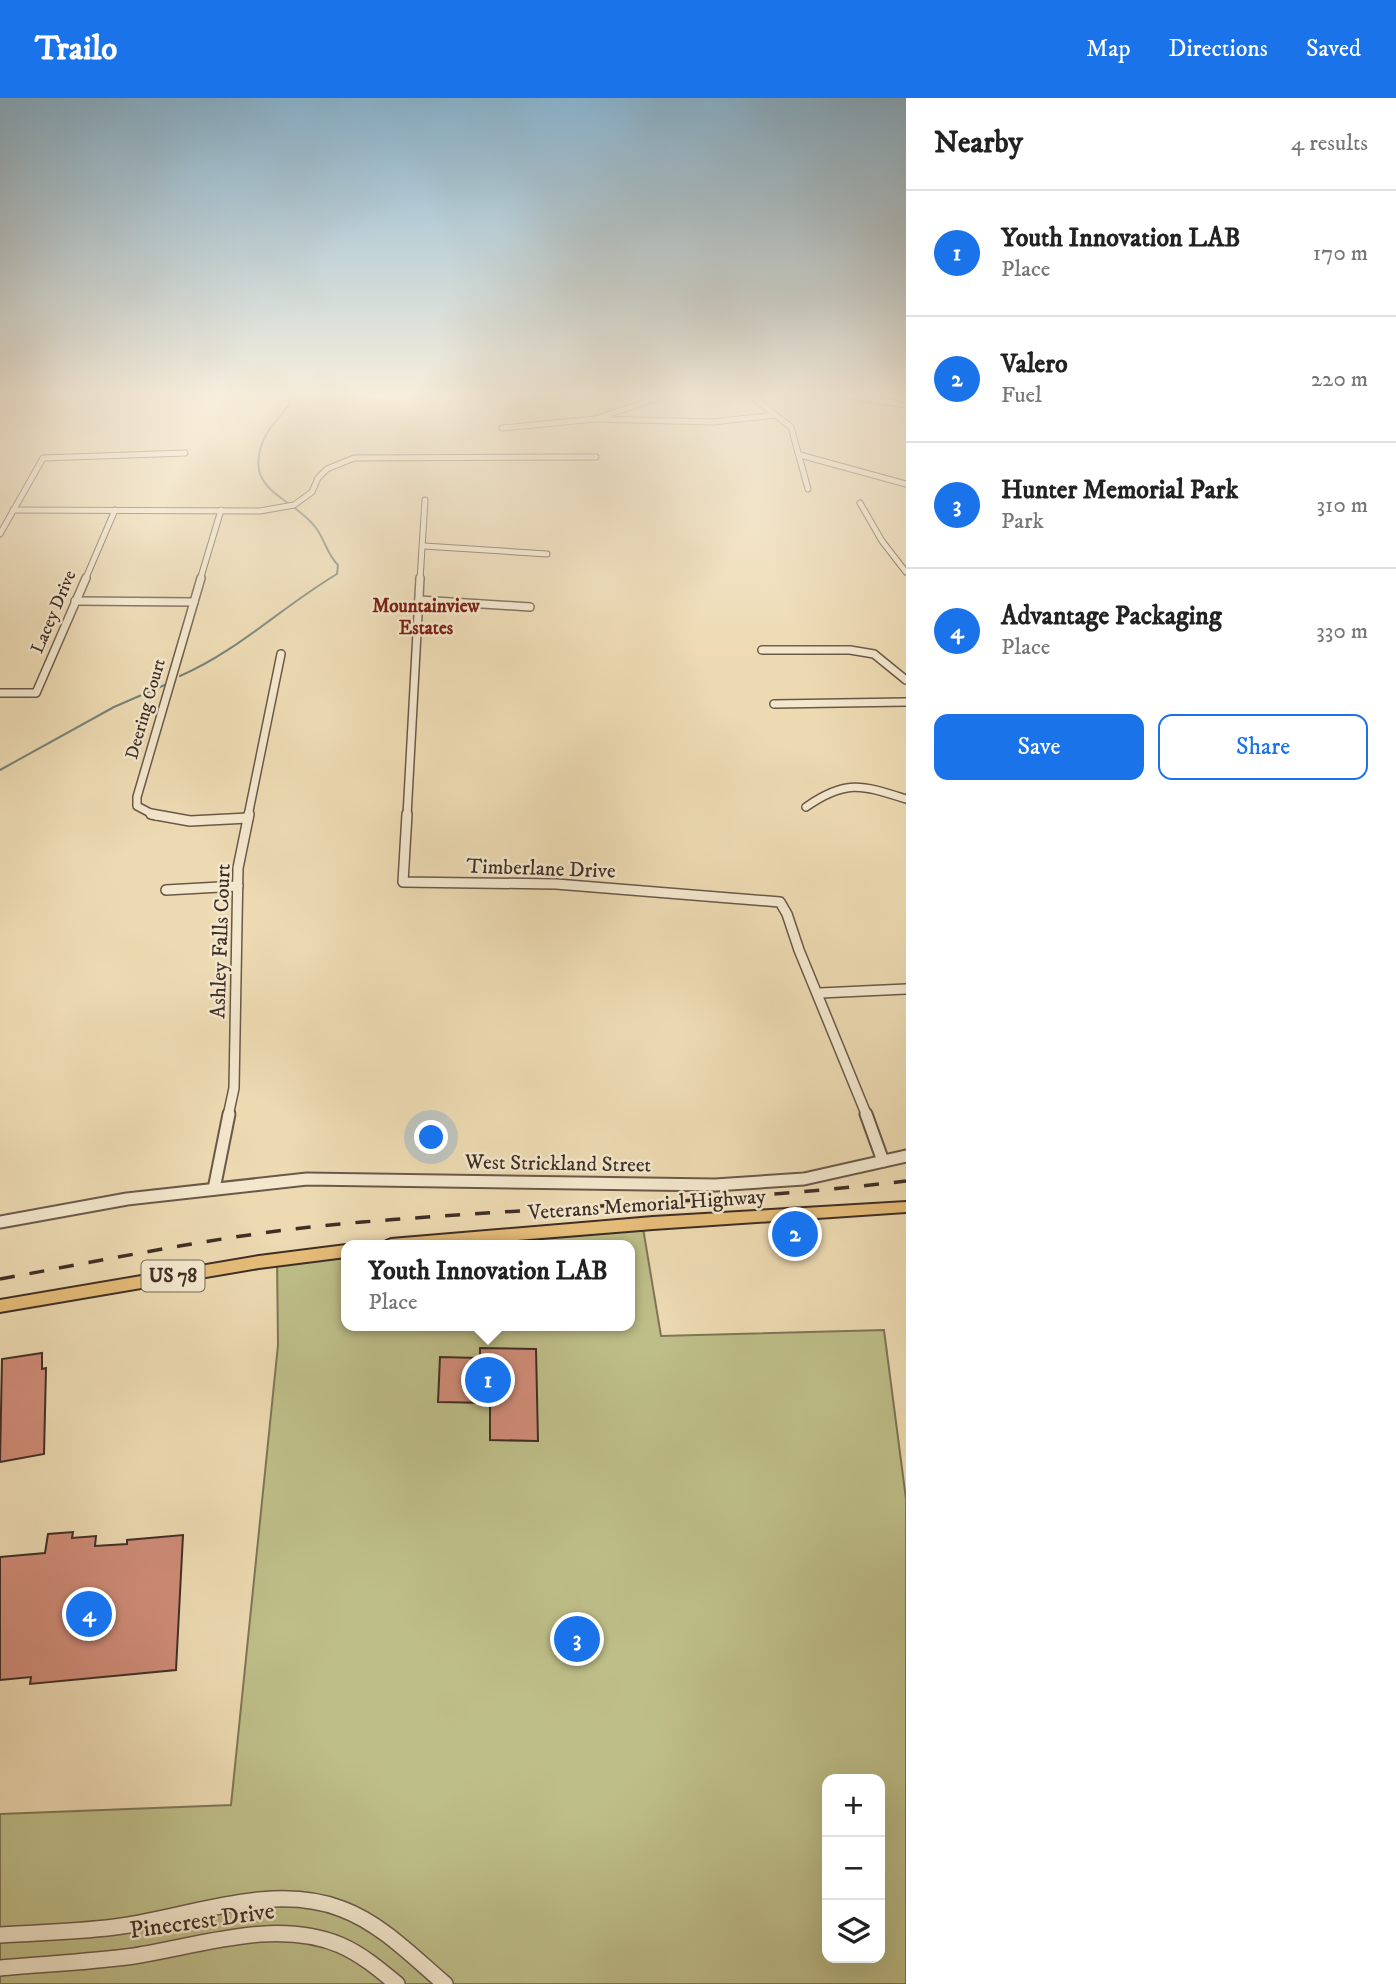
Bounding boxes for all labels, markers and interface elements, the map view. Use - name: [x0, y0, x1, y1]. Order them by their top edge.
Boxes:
- text: Trailo: [35, 29, 117, 70]
- text: Map: [1086, 34, 1131, 64]
- text: Directions: [1169, 34, 1268, 64]
- text: Saved: [1306, 34, 1361, 64]
- text: Nearby: [934, 125, 1023, 162]
- text: 4 results: [1291, 129, 1368, 158]
- text: Youth Innovation LAB: [1001, 222, 1240, 255]
- text: 1: [953, 239, 961, 268]
- text: 170 m: [1313, 239, 1368, 268]
- text: Place: [1001, 255, 1050, 284]
- text: Valero: [1001, 348, 1068, 381]
- text: 2: [951, 365, 963, 394]
- text: 220 m: [1311, 365, 1368, 394]
- text: Fuel: [1001, 381, 1042, 410]
- text: Hunter Memorial Park: [1001, 474, 1238, 507]
- text: 3: [953, 491, 961, 520]
- text: 310 m: [1316, 491, 1368, 520]
- text: Park: [1001, 507, 1044, 536]
- street label: Lacey Drive: [27, 567, 81, 657]
- district label: Mountainview Estates: [372, 595, 481, 640]
- text: Advantage Packaging: [1001, 600, 1222, 633]
- text: 4: [950, 617, 964, 646]
- text: 330 m: [1316, 617, 1368, 646]
- text: Place: [1001, 633, 1050, 662]
- street label: Deering Court: [121, 656, 171, 762]
- button: Save: [934, 714, 1144, 780]
- button: Share: [1158, 714, 1368, 780]
- street label: Timberlane Drive: [466, 853, 616, 885]
- street label: Ashley Falls Court: [205, 863, 237, 1019]
- your location: [414, 1120, 448, 1154]
- street label: West Strickland Street: [464, 1149, 652, 1179]
- street label: Veterans Memorial Highway: [526, 1184, 768, 1226]
- pin: 2: [772, 1208, 818, 1260]
- popup: [341, 1240, 635, 1331]
- text: Youth Innovation LAB: [368, 1255, 608, 1288]
- road number: US 78: [142, 1260, 204, 1292]
- text: Place: [368, 1288, 418, 1317]
- pin: 1: [465, 1354, 511, 1406]
- pin: 4: [66, 1588, 112, 1640]
- pin: 3: [554, 1613, 600, 1665]
- map controls: [822, 1774, 885, 1963]
- button: +: [822, 1774, 885, 1837]
- button: −: [822, 1837, 885, 1900]
- street label: Pinecrest Drive: [128, 1896, 276, 1946]
- button: layers: [822, 1900, 885, 1963]

